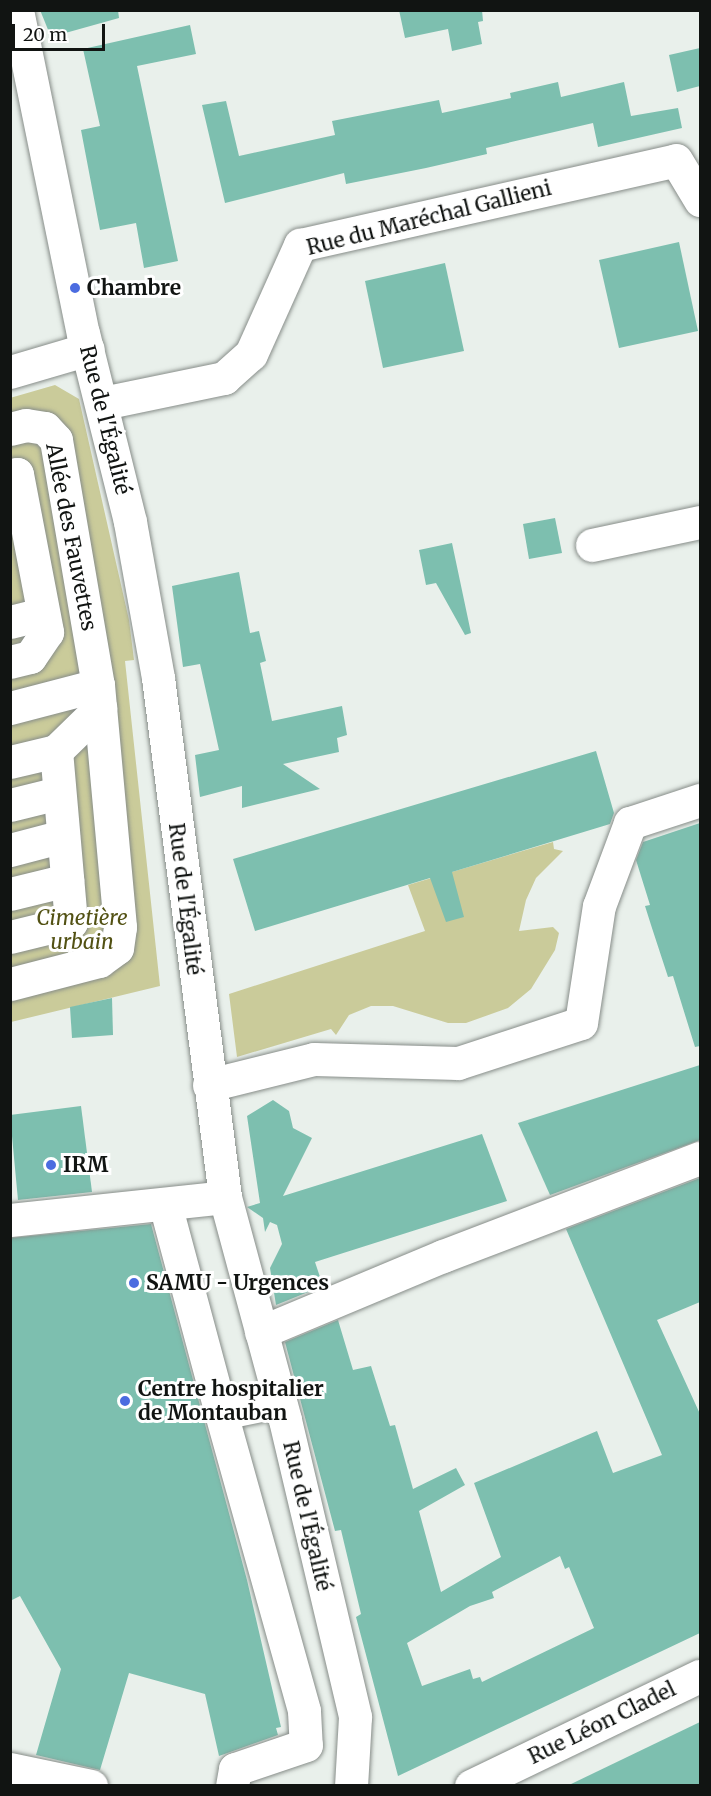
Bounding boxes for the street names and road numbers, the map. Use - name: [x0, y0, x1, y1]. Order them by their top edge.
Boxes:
- street label: Rue du Maréchal Gallieni: [304, 175, 554, 261]
- street label: Rue de l'Égalité: [74, 343, 136, 497]
- street label: Allée des Fauvettes: [40, 441, 102, 633]
- street label: Rue de l'Égalité: [163, 822, 207, 976]
- street label: Rue de l'Égalité: [278, 1439, 336, 1593]
- street label: Rue Léon Cladel: [524, 1676, 680, 1770]

